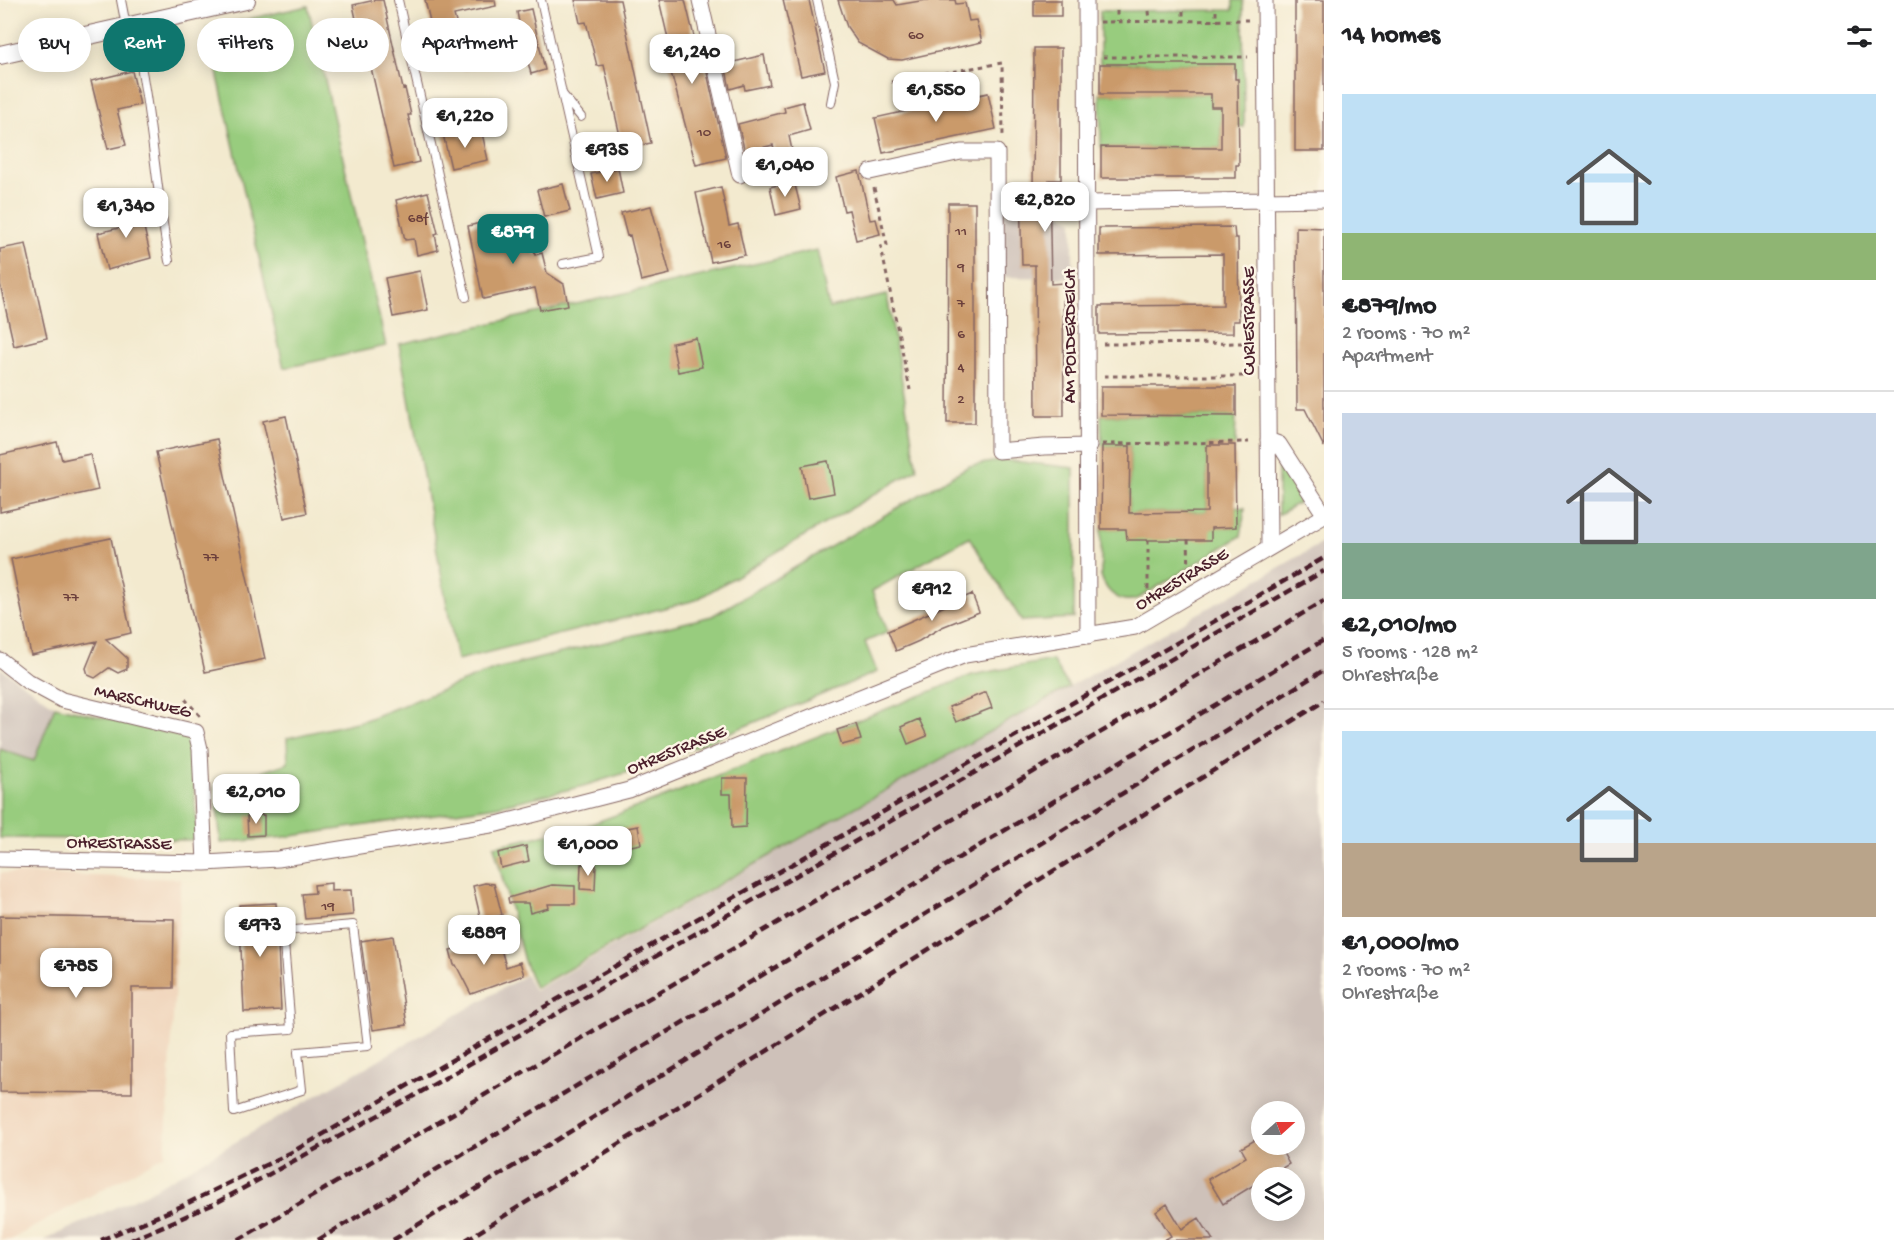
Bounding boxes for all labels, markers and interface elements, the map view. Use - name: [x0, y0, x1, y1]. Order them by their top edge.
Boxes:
- chip: Buy: [18, 18, 91, 72]
- chip: Rent: [103, 18, 185, 72]
- chip: Filters: [197, 18, 294, 72]
- chip: New: [306, 18, 389, 72]
- chip: Apartment: [401, 18, 537, 72]
- icon: filters: [1843, 20, 1876, 53]
- text: 14 homes: [1342, 21, 1440, 52]
- house number: 60: [908, 27, 925, 45]
- pin: €1,240: [643, 34, 741, 85]
- text: €1,240: [664, 42, 720, 65]
- pin: €1,550: [887, 72, 985, 123]
- text: €1,550: [907, 80, 965, 103]
- pin: €1,220: [416, 98, 514, 149]
- text: €1,220: [436, 106, 494, 129]
- house number: 10: [696, 124, 712, 142]
- pin: €935: [571, 132, 643, 183]
- icon: home: [1555, 133, 1663, 241]
- text: €935: [586, 140, 628, 163]
- pin: €1,040: [736, 147, 834, 198]
- text: €1,040: [756, 155, 814, 178]
- pin: €2,820: [996, 182, 1094, 233]
- pin: €1,340: [77, 188, 175, 239]
- text: €2,820: [1015, 190, 1075, 213]
- text: €1,340: [97, 196, 155, 219]
- house number: 68f: [408, 210, 430, 228]
- pin: €879: [477, 214, 549, 265]
- text: €879: [491, 222, 535, 245]
- house number: 11: [954, 223, 967, 241]
- house number: 16: [716, 236, 731, 254]
- house number: 9: [956, 259, 965, 277]
- street label: CURIESTRASSE: [1240, 266, 1261, 375]
- street label: AM POLDERDEICH: [1061, 268, 1082, 403]
- text: €879/mo: [1342, 292, 1436, 323]
- house number: 7: [956, 295, 966, 313]
- text: 2 rooms · 70 m²: [1342, 323, 1470, 346]
- house number: 6: [957, 326, 965, 344]
- text: Apartment: [1342, 346, 1432, 369]
- house number: 4: [957, 359, 965, 377]
- house number: 2: [957, 391, 965, 409]
- icon: home: [1555, 452, 1663, 560]
- street label: OHRESTRASSE: [1132, 544, 1233, 616]
- house number: 77: [202, 549, 220, 567]
- pin: €912: [896, 571, 968, 622]
- text: €912: [912, 579, 952, 602]
- house number: 77: [62, 589, 80, 607]
- text: €2,010/mo: [1342, 611, 1457, 642]
- text: 5 rooms · 128 m²: [1342, 642, 1478, 665]
- text: Ohrestraße: [1342, 665, 1438, 688]
- street label: MARSCHWEG: [92, 681, 194, 724]
- street label: OHRESTRASSE: [624, 722, 730, 781]
- icon: home: [1555, 770, 1663, 878]
- pin: €2,010: [207, 774, 305, 825]
- text: €2,010: [227, 782, 285, 805]
- pin: €1,000: [539, 826, 637, 877]
- street label: OHRESTRASSE: [66, 833, 172, 856]
- text: €1,000: [558, 834, 618, 857]
- house number: 19: [320, 898, 335, 916]
- pin: €973: [224, 907, 296, 958]
- text: €973: [239, 915, 281, 938]
- pin: €889: [448, 915, 520, 966]
- text: €889: [462, 923, 506, 946]
- text: €1,000/mo: [1342, 929, 1459, 960]
- pin: €785: [40, 948, 112, 999]
- text: €785: [54, 956, 98, 979]
- text: 2 rooms · 70 m²: [1342, 960, 1470, 983]
- text: Ohrestraße: [1342, 983, 1438, 1006]
- north arrow: [1251, 1101, 1305, 1155]
- map controls: [1251, 1101, 1305, 1221]
- button: layers: [1251, 1167, 1305, 1221]

